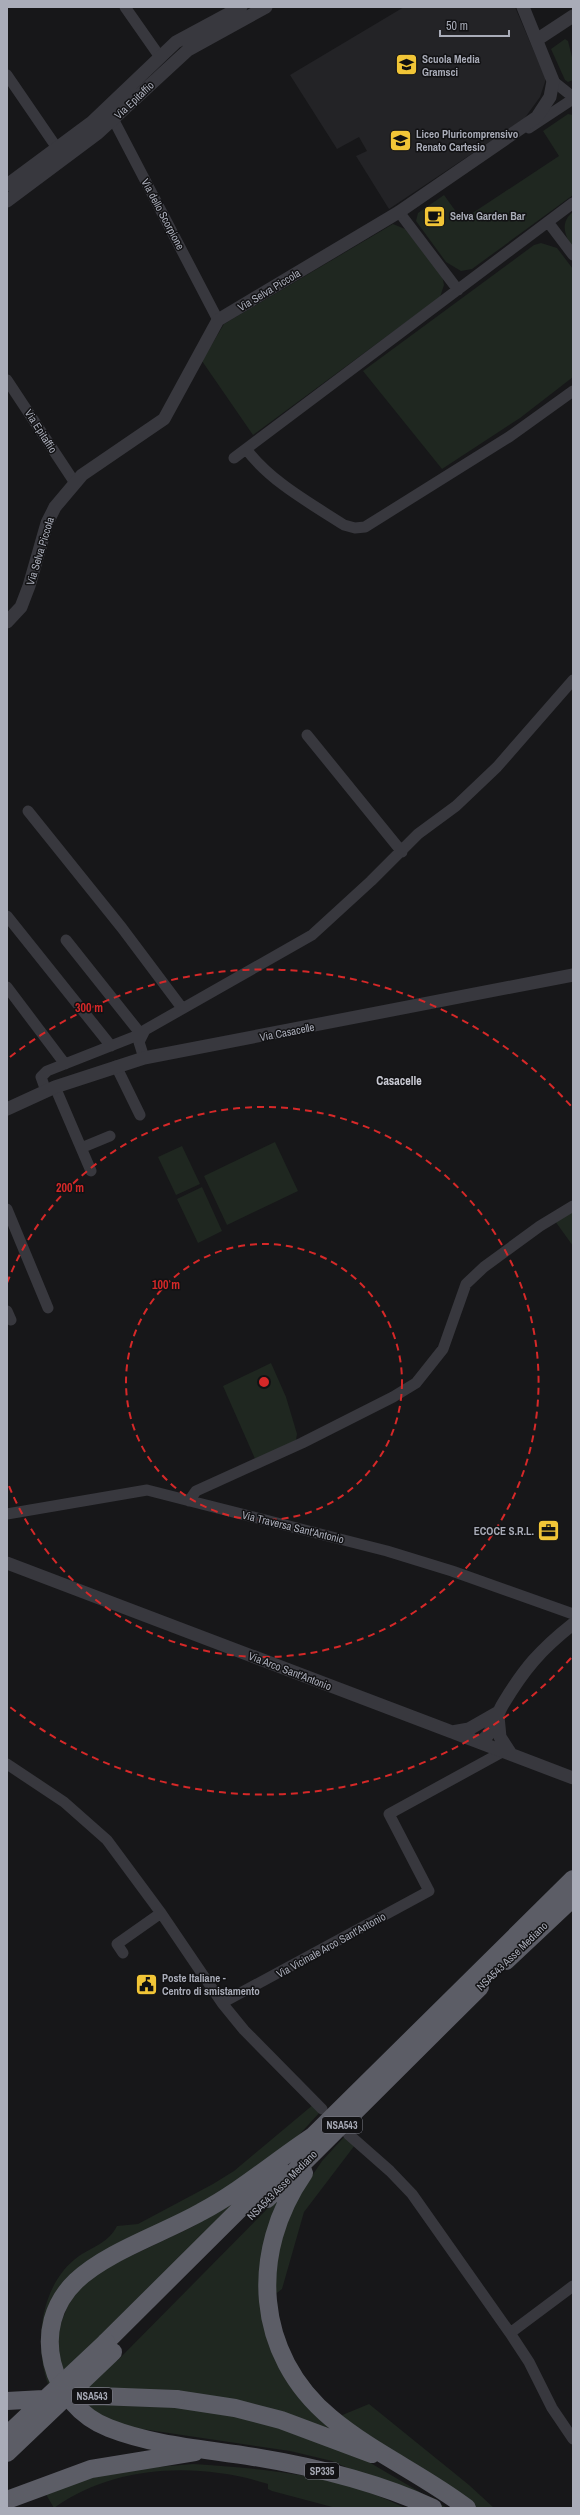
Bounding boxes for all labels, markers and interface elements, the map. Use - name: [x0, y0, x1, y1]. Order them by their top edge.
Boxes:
- scale bar: [440, 12, 509, 38]
- text: 50 m: [446, 18, 468, 34]
- school or university icon: Scuola Media Gramsci: [394, 52, 420, 78]
- place label: Scuola Media Gramsci: [422, 52, 480, 79]
- street label: Via Epitaffio: [111, 78, 157, 122]
- school or university icon: Liceo Pluricomprensivo Renato Cartesio: [388, 127, 414, 153]
- place label: Liceo Pluricomprensivo Renato Cartesio: [416, 127, 519, 154]
- street label: Via dello Scorpione: [138, 176, 188, 252]
- cafe icon: Selva Garden Bar: [421, 203, 447, 229]
- place label: Selva Garden Bar: [450, 209, 526, 223]
- street label: Via Selva Piccola: [235, 266, 303, 314]
- street label: Via Epitaffio: [22, 406, 60, 456]
- street label: Via Selva Piccola: [23, 515, 57, 587]
- text: 300 m: [75, 1000, 103, 1016]
- street label: Via Casacelle: [258, 1020, 316, 1044]
- district label: Casacelle: [376, 1073, 422, 1089]
- text: 200 m: [56, 1180, 84, 1196]
- text: 100 m: [152, 1277, 180, 1293]
- centre of rings: [257, 1375, 271, 1389]
- street label: Via Traversa Sant'Antonio: [240, 1508, 346, 1546]
- office icon: ECOCE S.R.L.: [536, 1518, 562, 1544]
- place label: ECOCE S.R.L.: [474, 1524, 534, 1538]
- street label: Via Arco Sant'Antonio: [246, 1649, 334, 1693]
- street label: Via Vicinale Arco Sant'Antonio: [274, 1909, 388, 1981]
- street label: NSA543 Asse Mediano: [474, 1919, 550, 1993]
- public building icon: Poste Italiane - Centro di smistamento: [134, 1971, 160, 1997]
- place label: Poste Italiane - Centro di smistamento: [162, 1971, 260, 1998]
- road number: NSA543: [322, 2117, 362, 2133]
- street label: NSA543 Asse Mediano: [244, 2147, 320, 2223]
- road number: NSA543: [72, 2388, 112, 2404]
- road number: SP335: [305, 2463, 339, 2479]

